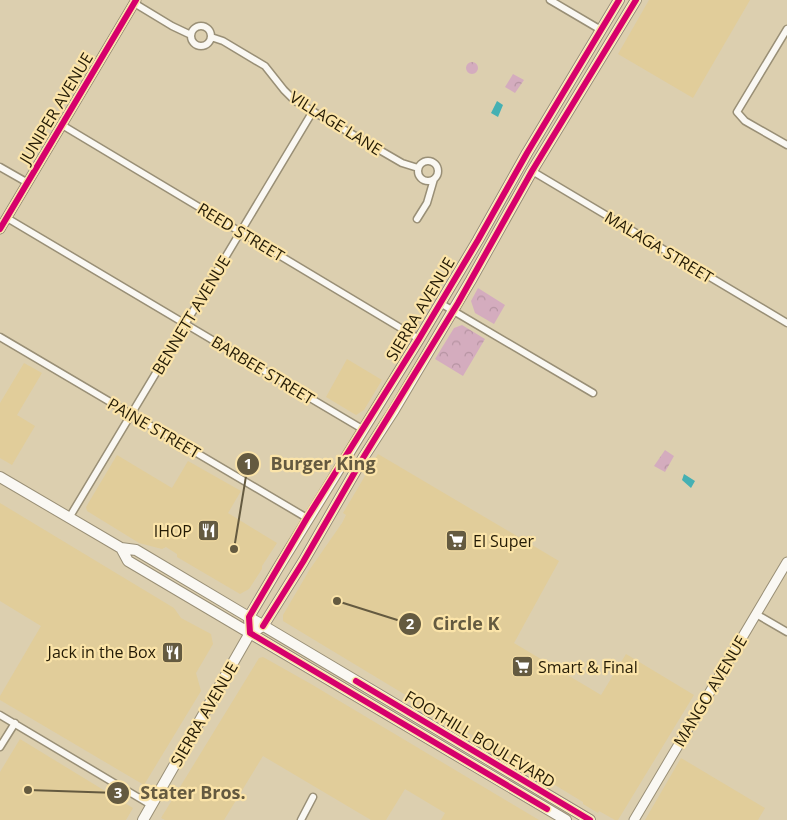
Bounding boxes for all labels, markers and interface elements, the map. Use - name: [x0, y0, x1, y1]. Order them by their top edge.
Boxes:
- street label: JUNIPER AVENUE: [13, 48, 98, 169]
- street label: VILLAGE LANE: [286, 86, 386, 160]
- street label: REED STREET: [194, 197, 289, 267]
- street label: MALAGA STREET: [601, 206, 718, 288]
- street label: BENNETT AVENUE: [147, 251, 235, 379]
- street label: SIERRA AVENUE: [380, 253, 460, 365]
- street label: BARBEE STREET: [207, 331, 319, 410]
- street label: PAINE STREET: [104, 393, 204, 463]
- callout: Burger King: [235, 447, 385, 480]
- text: Burger King: [270, 451, 376, 475]
- text: 1: [244, 453, 252, 473]
- restaurant icon: IHOP: [196, 519, 220, 543]
- place label: IHOP: [154, 520, 192, 542]
- supermarket icon: El Super: [445, 529, 469, 553]
- place label: El Super: [473, 530, 534, 552]
- callout: Circle K: [397, 607, 509, 640]
- text: Circle K: [432, 611, 500, 635]
- text: 2: [406, 613, 415, 633]
- street label: MANGO AVENUE: [668, 631, 752, 751]
- restaurant icon: Jack in the Box: [160, 640, 184, 664]
- place label: Jack in the Box: [46, 641, 157, 663]
- supermarket icon: Smart & Final: [510, 655, 534, 679]
- place label: Smart & Final: [538, 656, 638, 678]
- street label: SIERRA AVENUE: [165, 658, 243, 770]
- street label: FOOTHILL BOULEVARD: [401, 685, 559, 793]
- callout: Stater Bros.: [105, 776, 256, 809]
- text: Stater Bros.: [140, 780, 246, 804]
- text: 3: [114, 782, 122, 802]

